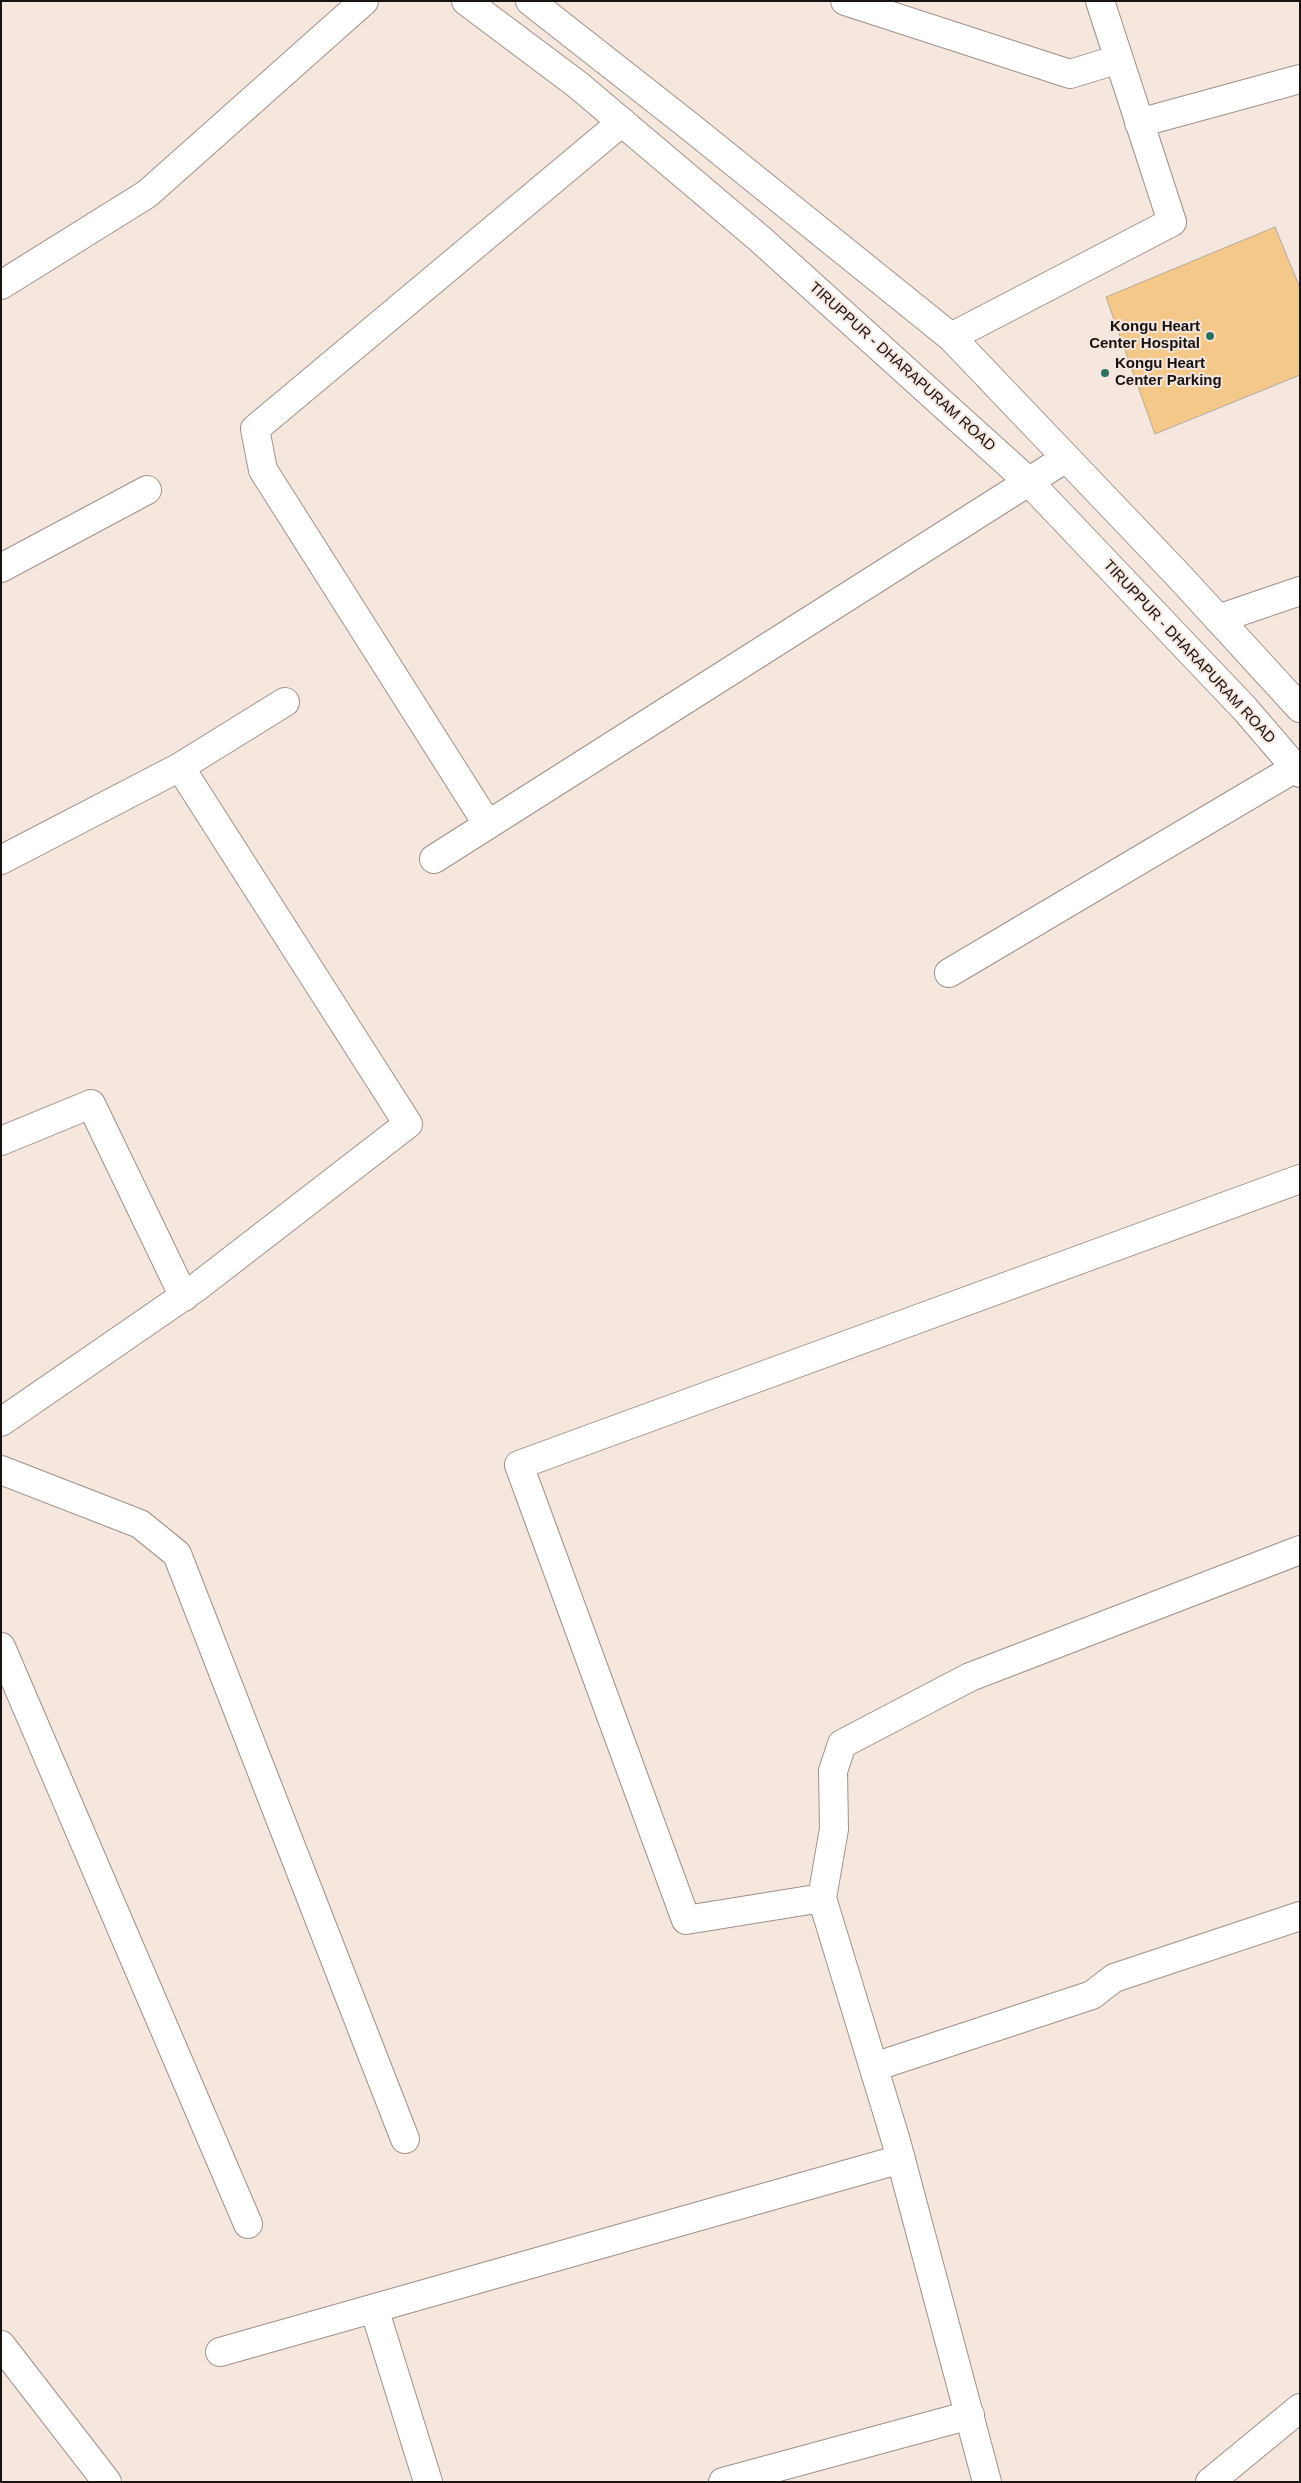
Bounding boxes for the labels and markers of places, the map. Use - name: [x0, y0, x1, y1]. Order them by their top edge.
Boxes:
- place label: Kongu Heart Center Hospital: [1089, 318, 1200, 353]
- marker: Kongu Heart Center Hospital: [1204, 330, 1216, 342]
- place label: Kongu Heart Center Parking: [1115, 355, 1222, 390]
- marker: Kongu Heart Center Parking: [1099, 367, 1111, 379]

